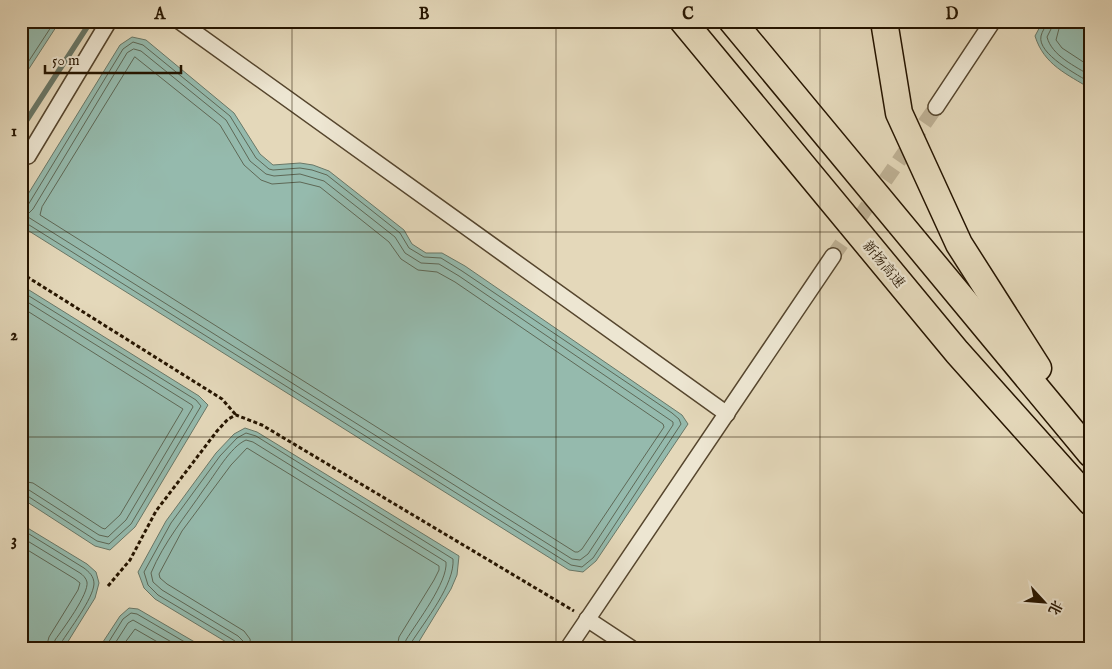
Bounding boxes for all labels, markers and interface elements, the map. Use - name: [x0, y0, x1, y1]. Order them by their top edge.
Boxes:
- text: A: [154, 5, 167, 25]
- text: B: [419, 5, 430, 25]
- text: C: [682, 5, 694, 25]
- text: D: [946, 5, 959, 25]
- scale bar: [45, 42, 181, 74]
- text: 50 m: [52, 51, 80, 70]
- text: 1: [11, 122, 17, 142]
- street label: 新扬高速: [858, 237, 908, 292]
- text: 2: [10, 326, 18, 346]
- text: 3: [11, 531, 17, 551]
- north arrow: [1020, 576, 1070, 626]
- text: 北: [1044, 597, 1066, 617]

